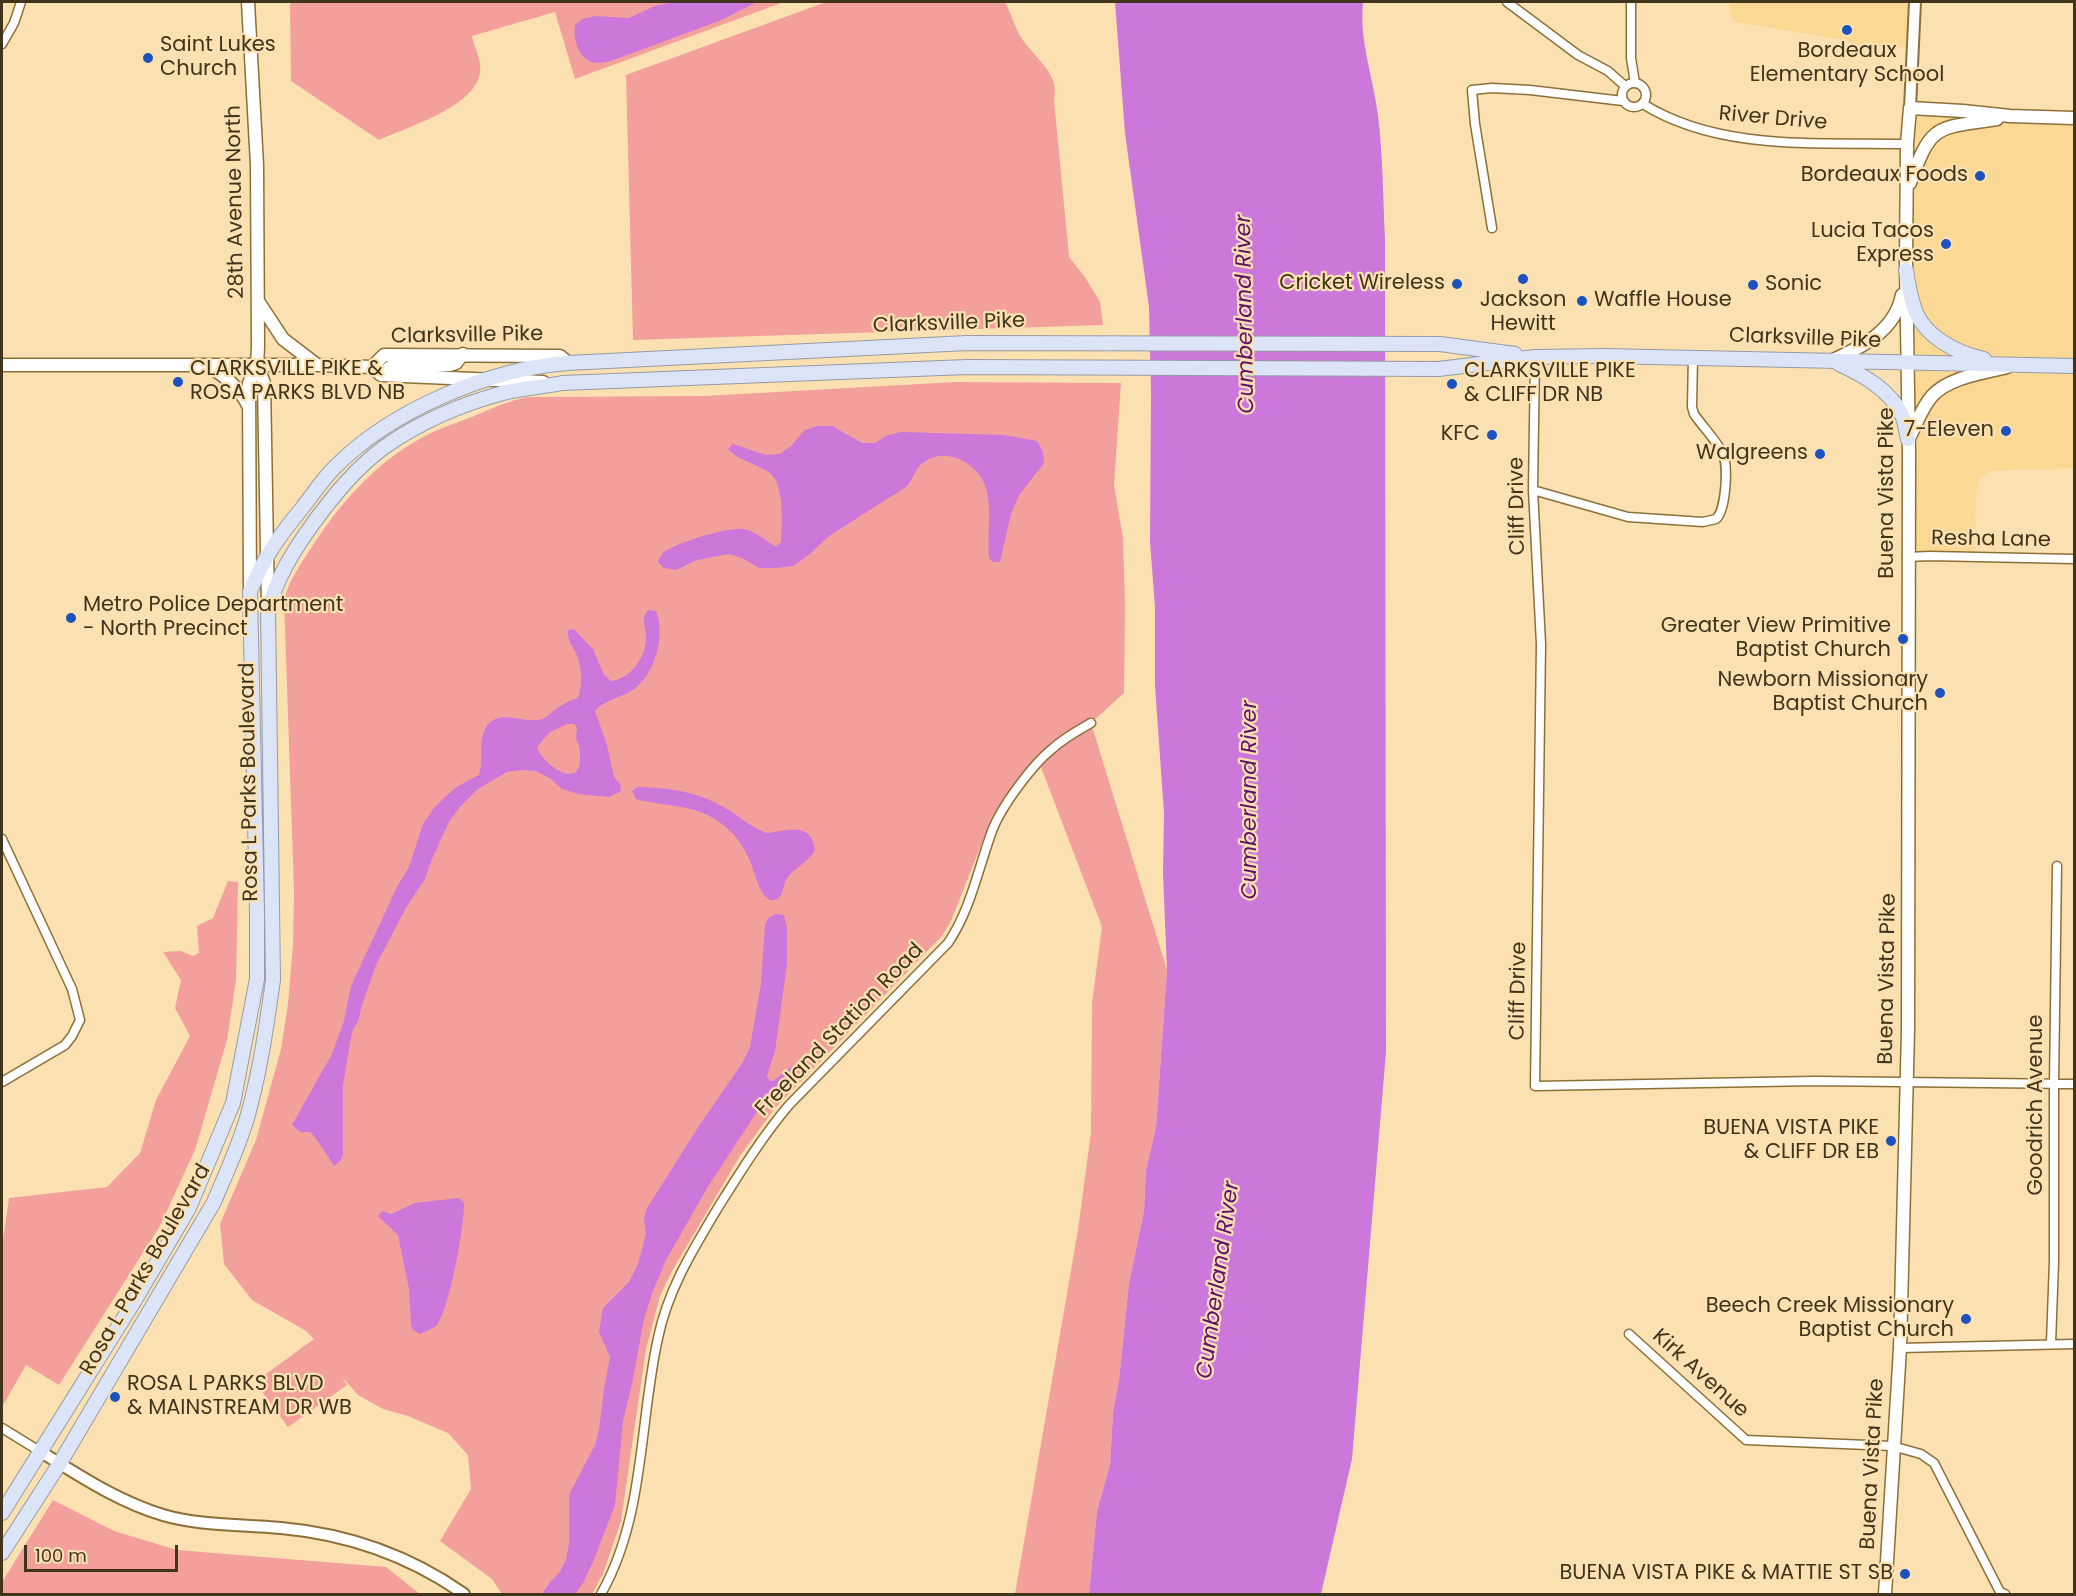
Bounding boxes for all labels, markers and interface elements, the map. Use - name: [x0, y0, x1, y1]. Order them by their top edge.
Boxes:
- marker: Bordeaux Elementary School: [1840, 23, 1854, 37]
- place label: Saint Lukes Church: [160, 33, 276, 83]
- place label: Bordeaux Elementary School: [1750, 39, 1944, 89]
- marker: Saint Lukes Church: [141, 51, 155, 65]
- street label: River Drive: [1718, 102, 1828, 136]
- street label: 28th Avenue North: [222, 105, 250, 299]
- place label: Bordeaux Foods: [1801, 163, 1968, 189]
- marker: Bordeaux Foods: [1973, 169, 1987, 183]
- water label: Cumberland River: [1231, 214, 1261, 414]
- place label: Lucia Tacos Express: [1811, 219, 1934, 269]
- marker: Lucia Tacos Express: [1939, 237, 1953, 251]
- place label: Cricket Wireless: [1279, 271, 1445, 297]
- marker: Jackson Hewitt: [1516, 272, 1530, 286]
- place label: Sonic: [1765, 272, 1822, 298]
- marker: Cricket Wireless: [1450, 277, 1464, 291]
- marker: Sonic: [1746, 278, 1760, 292]
- place label: Jackson Hewitt: [1480, 288, 1566, 338]
- place label: Waffle House: [1594, 288, 1732, 314]
- marker: Waffle House: [1575, 294, 1589, 308]
- street label: Clarksville Pike: [872, 309, 1026, 339]
- street label: Clarksville Pike: [391, 322, 543, 350]
- street label: Clarksville Pike: [1728, 324, 1882, 354]
- place label: CLARKSVILLE PIKE & ROSA PARKS BLVD NB: [190, 357, 405, 407]
- place label: CLARKSVILLE PIKE & CLIFF DR NB: [1464, 359, 1636, 409]
- marker: CLARKSVILLE PIKE & ROSA PARKS BLVD NB: [171, 375, 185, 389]
- marker: CLARKSVILLE PIKE & CLIFF DR NB: [1445, 377, 1459, 391]
- street label: Buena Vista Pike: [1875, 407, 1901, 579]
- place label: 7-Eleven: [1904, 418, 1994, 444]
- place label: KFC: [1441, 422, 1480, 448]
- marker: 7-Eleven: [1999, 424, 2013, 438]
- marker: KFC: [1485, 428, 1499, 442]
- place label: Walgreens: [1696, 441, 1808, 467]
- marker: Walgreens: [1813, 447, 1827, 461]
- street label: Cliff Drive: [1505, 456, 1531, 556]
- street label: Resha Lane: [1931, 526, 2051, 554]
- place label: Metro Police Department - North Precinct: [83, 593, 343, 643]
- marker: Metro Police Department - North Precinct: [64, 611, 78, 625]
- place label: Greater View Primitive Baptist Church: [1661, 614, 1891, 664]
- marker: Greater View Primitive Baptist Church: [1896, 632, 1910, 646]
- street label: Rosa L Parks Boulevard: [235, 662, 265, 902]
- place label: Newborn Missionary Baptist Church: [1717, 668, 1928, 718]
- marker: Newborn Missionary Baptist Church: [1933, 686, 1947, 700]
- water label: Cumberland River: [1237, 700, 1263, 900]
- street label: Buena Vista Pike: [1874, 893, 1902, 1065]
- street label: Freeland Station Road: [751, 938, 929, 1122]
- street label: Cliff Drive: [1506, 941, 1532, 1041]
- street label: Goodrich Avenue: [2024, 1014, 2050, 1196]
- place label: BUENA VISTA PIKE & CLIFF DR EB: [1703, 1116, 1879, 1166]
- marker: BUENA VISTA PIKE & CLIFF DR EB: [1884, 1134, 1898, 1148]
- street label: Rosa L Parks Boulevard: [75, 1160, 217, 1380]
- water label: Cumberland River: [1192, 1180, 1246, 1380]
- place label: Beech Creek Missionary Baptist Church: [1706, 1294, 1954, 1344]
- marker: Beech Creek Missionary Baptist Church: [1959, 1312, 1973, 1326]
- street label: Kirk Avenue: [1647, 1324, 1753, 1424]
- place label: ROSA L PARKS BLVD & MAINSTREAM DR WB: [127, 1372, 352, 1422]
- street label: Buena Vista Pike: [1856, 1378, 1890, 1550]
- marker: ROSA L PARKS BLVD & MAINSTREAM DR WB: [108, 1390, 122, 1404]
- scale bar: [27, 1533, 182, 1571]
- text: 100 m: [35, 1543, 87, 1568]
- place label: BUENA VISTA PIKE & MATTIE ST SB: [1559, 1561, 1893, 1587]
- marker: BUENA VISTA PIKE & MATTIE ST SB: [1898, 1567, 1912, 1581]

